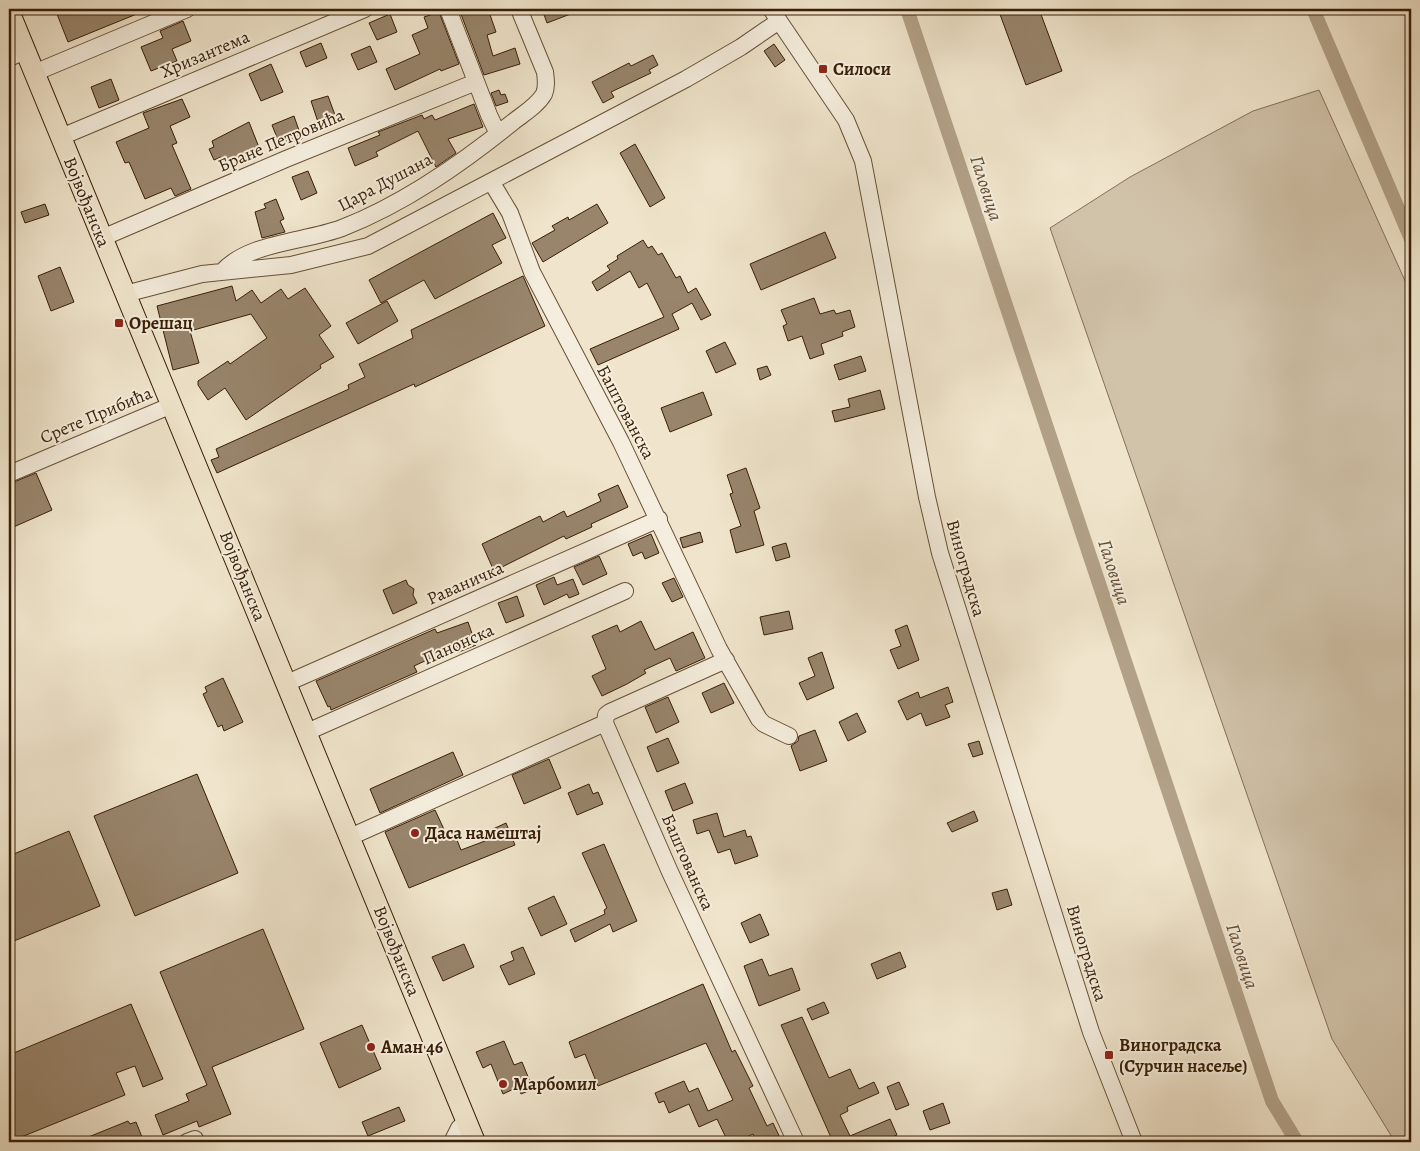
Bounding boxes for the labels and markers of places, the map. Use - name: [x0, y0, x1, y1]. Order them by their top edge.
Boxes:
- place label: Силоси: [833, 57, 892, 81]
- marker: Силоси: [817, 63, 829, 75]
- place label: Орешац: [129, 311, 193, 335]
- marker: Орешац: [113, 317, 125, 329]
- place label: Даса намештај: [425, 821, 541, 845]
- marker: Даса намештај: [409, 827, 421, 839]
- place label: Виноградска (Сурчин насеље): [1119, 1033, 1248, 1078]
- place label: Аман 46: [380, 1035, 443, 1059]
- marker: Аман 46: [365, 1041, 377, 1053]
- marker: Виноградска (Сурчин насеље): [1103, 1049, 1115, 1061]
- place label: Марбомил: [513, 1072, 597, 1096]
- marker: Марбомил: [497, 1078, 509, 1090]

